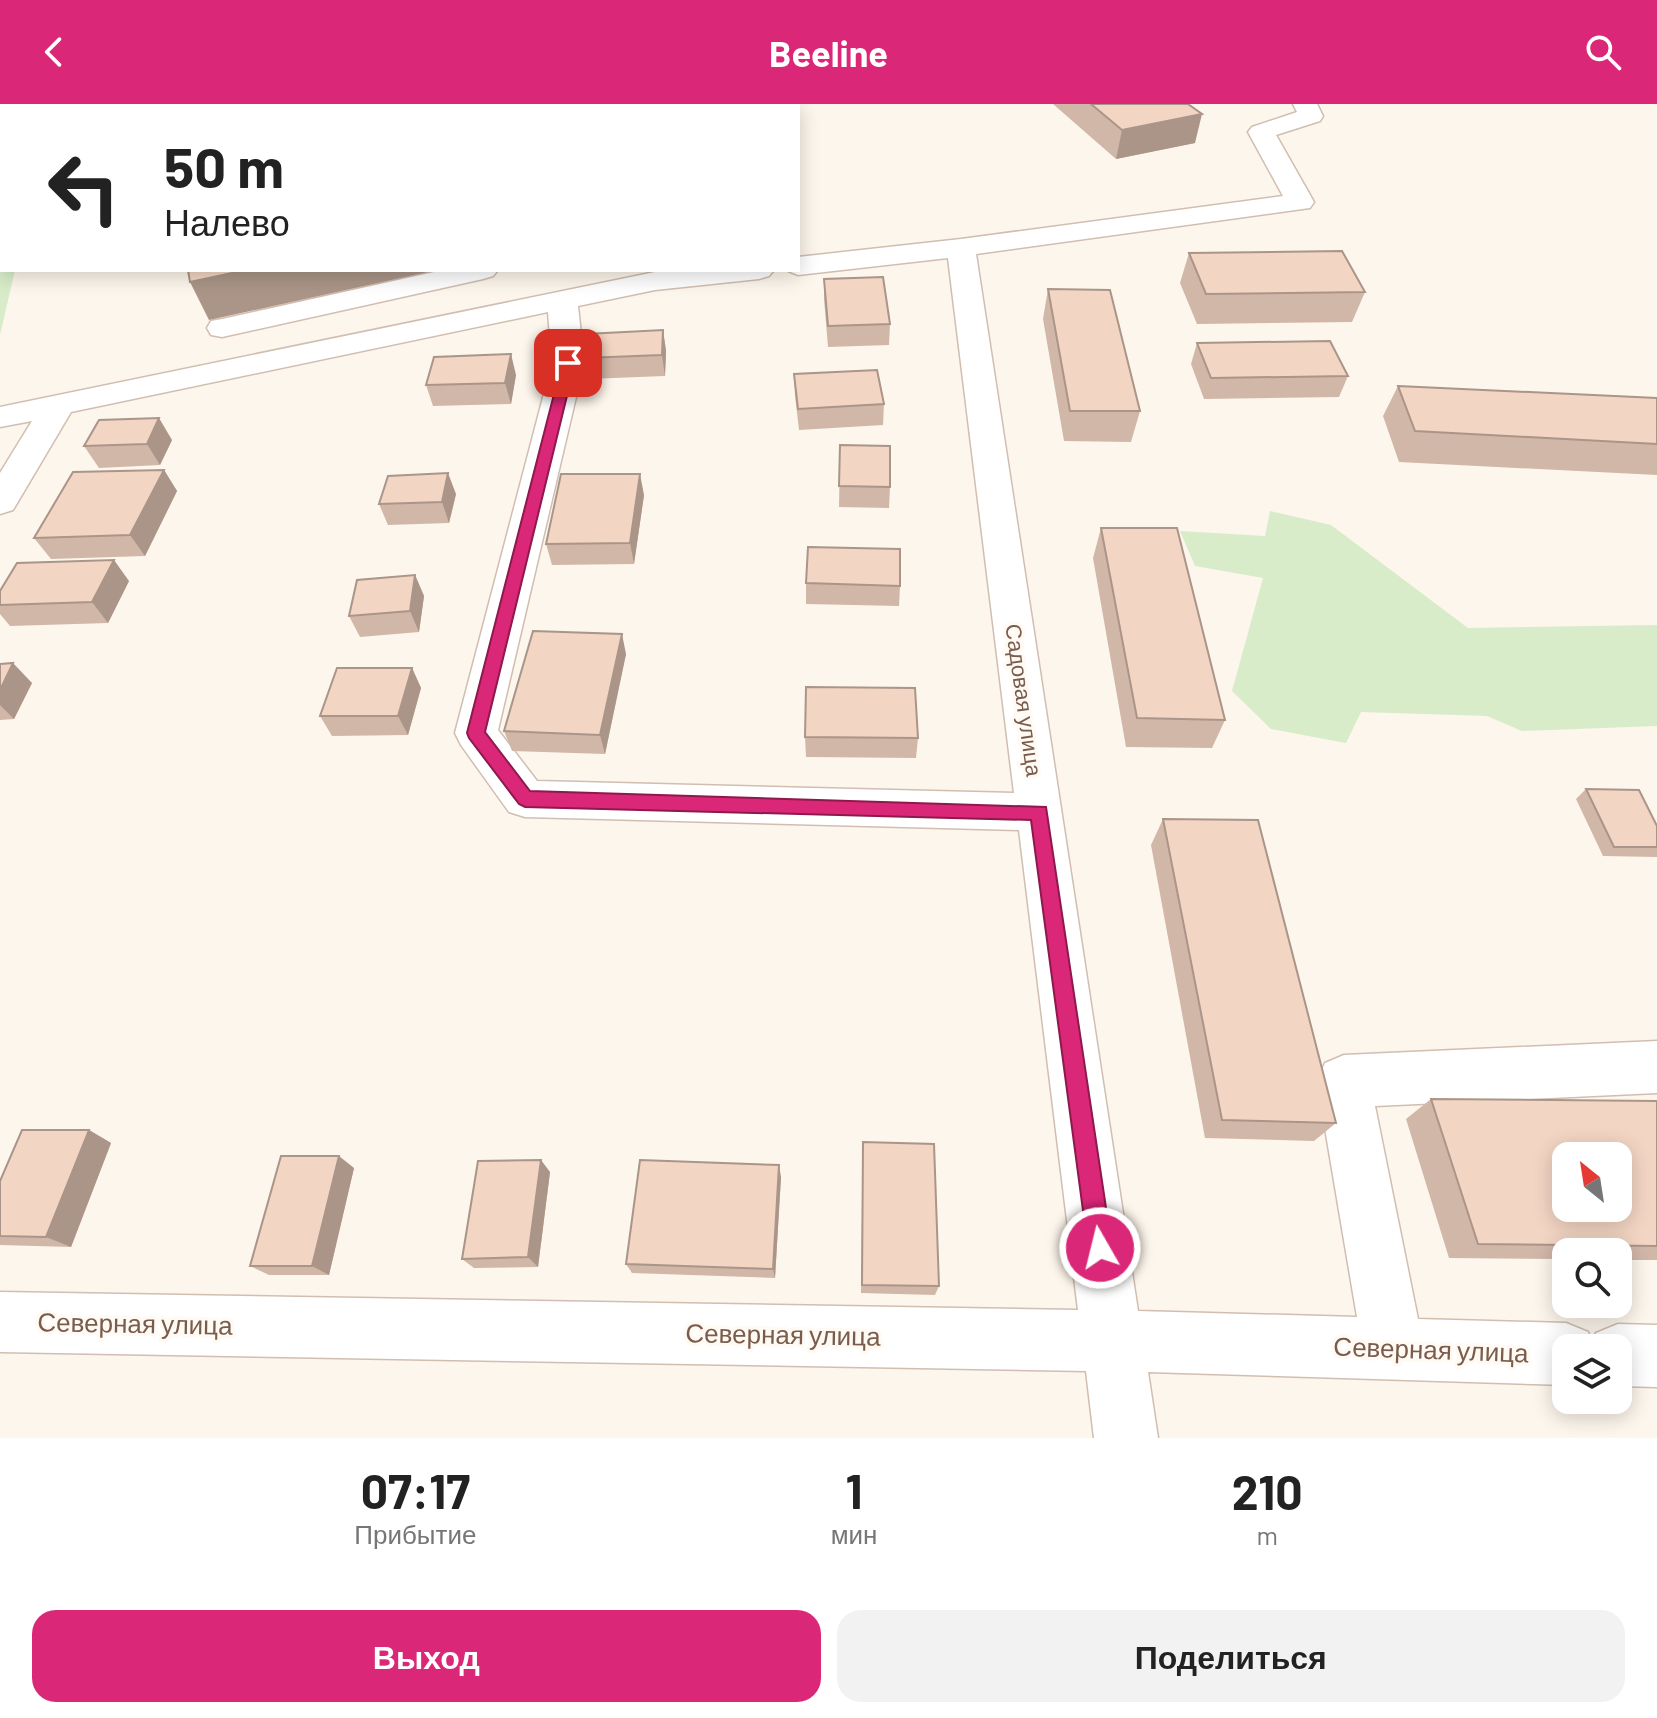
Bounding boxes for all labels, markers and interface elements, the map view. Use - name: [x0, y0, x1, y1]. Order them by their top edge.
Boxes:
- icon: back: [32, 30, 76, 74]
- icon: search: [1581, 30, 1625, 74]
- text: Beeline: [769, 31, 888, 74]
- text: 50 m: [164, 132, 284, 199]
- icon: left: [32, 136, 136, 240]
- text: Налево: [164, 200, 290, 243]
- pin: [534, 329, 602, 397]
- icon: arrive: [546, 341, 590, 385]
- street label: Садовая улица: [1000, 622, 1049, 779]
- north arrow: [1552, 1142, 1632, 1222]
- map controls: [1552, 1142, 1632, 1414]
- position arrow: [1058, 1206, 1142, 1290]
- button: search: [1552, 1238, 1632, 1318]
- street label: Северная улица: [37, 1305, 233, 1340]
- street label: Северная улица: [685, 1316, 881, 1351]
- street label: Северная улица: [1333, 1330, 1530, 1367]
- button: layers: [1552, 1334, 1632, 1414]
- text: 07:17: [361, 1461, 470, 1519]
- text: 1: [846, 1461, 863, 1519]
- text: 210: [1232, 1462, 1303, 1520]
- text: Прибытие: [354, 1518, 476, 1549]
- text: мин: [831, 1518, 877, 1549]
- text: m: [1256, 1519, 1278, 1550]
- button: Выход: [32, 1610, 821, 1702]
- button: Поделиться: [837, 1610, 1625, 1702]

